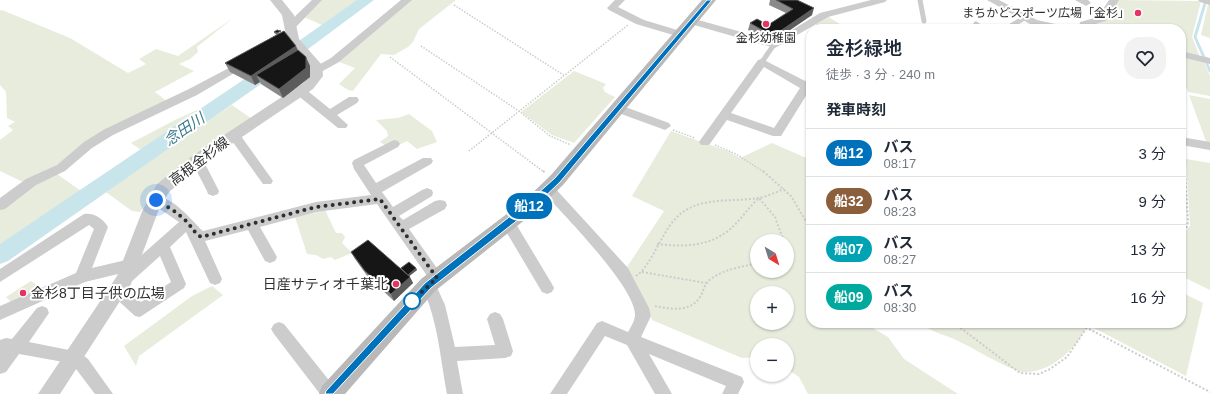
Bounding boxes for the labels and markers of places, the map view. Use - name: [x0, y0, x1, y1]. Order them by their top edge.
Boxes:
- place label: まちかどスポーツ広場「金杉」: [962, 6, 1130, 20]
- marker: まちかどスポーツ広場「金杉」: [1133, 8, 1143, 18]
- marker: 金杉幼稚園: [761, 19, 771, 29]
- place label: 金杉幼稚園: [736, 31, 796, 45]
- place label: 日産サティオ千葉北: [263, 276, 388, 292]
- marker: 日産サティオ千葉北: [391, 279, 401, 289]
- place label: 金杉8丁目子供の広場: [31, 285, 165, 301]
- marker: 金杉8丁目子供の広場: [18, 288, 28, 298]
- unlabelled marker: [403, 292, 421, 310]

